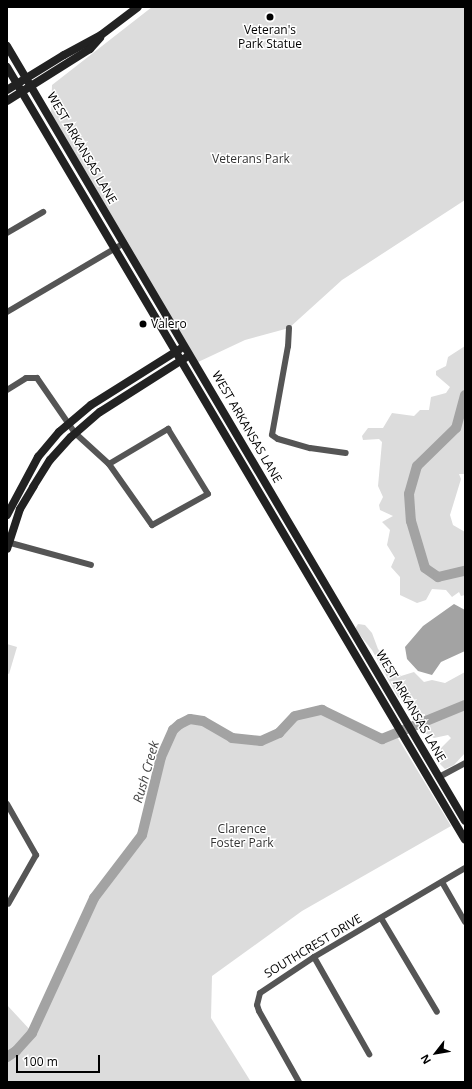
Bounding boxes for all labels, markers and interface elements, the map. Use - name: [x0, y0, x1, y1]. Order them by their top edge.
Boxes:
- marker: Veteran's Park Statue: [265, 12, 275, 22]
- place label: Veteran's Park Statue: [238, 23, 302, 51]
- street label: WEST ARKANSAS LANE: [44, 90, 120, 206]
- park label: Veterans Park: [212, 152, 290, 166]
- place label: Valero: [151, 317, 187, 331]
- marker: Valero: [138, 319, 148, 329]
- street label: WEST ARKANSAS LANE: [209, 369, 285, 485]
- street label: WEST ARKANSAS LANE: [373, 648, 449, 764]
- water label: Rush Creek: [130, 739, 162, 805]
- park label: Clarence Foster Park: [210, 822, 274, 850]
- street label: SOUTHCREST DRIVE: [262, 911, 364, 981]
- north arrow: [416, 1033, 456, 1073]
- scale bar: [18, 1047, 102, 1073]
- text: N: [417, 1052, 434, 1067]
- text: 100 m: [23, 1053, 58, 1070]

